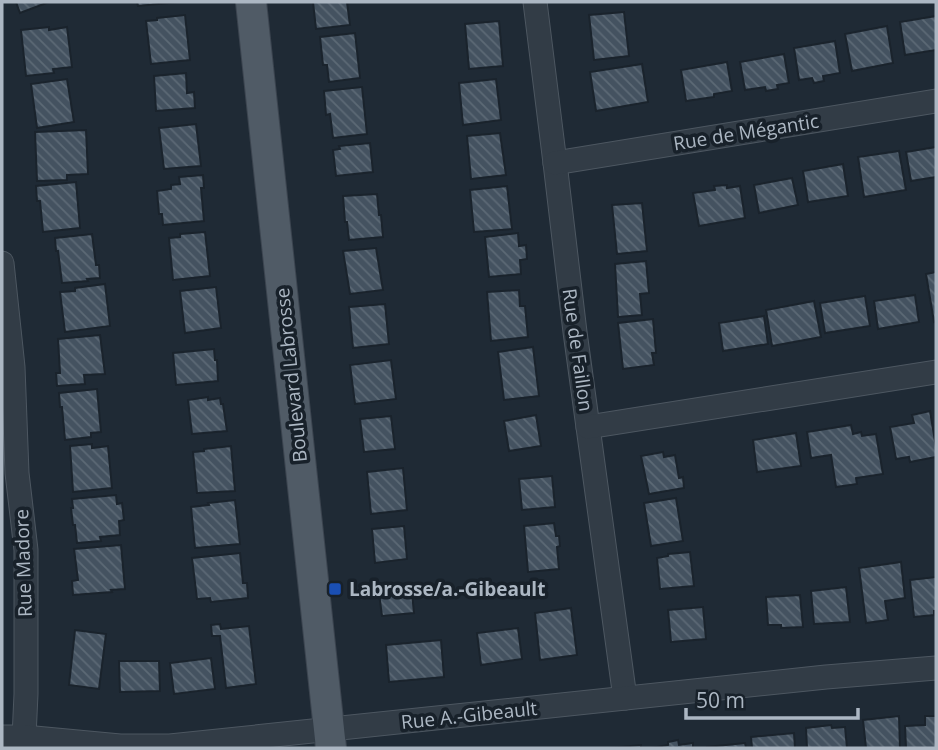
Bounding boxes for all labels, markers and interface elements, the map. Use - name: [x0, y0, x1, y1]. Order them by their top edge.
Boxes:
- street label: Rue de Mégantic: [671, 108, 821, 156]
- street label: Boulevard Labrosse: [269, 286, 313, 464]
- street label: Rue de Faillon: [556, 287, 600, 413]
- street label: Rue Madore: [8, 509, 38, 617]
- place label: Labrosse/a.-Gibeault: [349, 576, 545, 602]
- marker: Labrosse/a.-Gibeault: [327, 581, 343, 597]
- scale bar: [686, 676, 858, 720]
- text: 50 m: [696, 686, 745, 714]
- street label: Rue A.-Gibeault: [400, 695, 539, 735]

